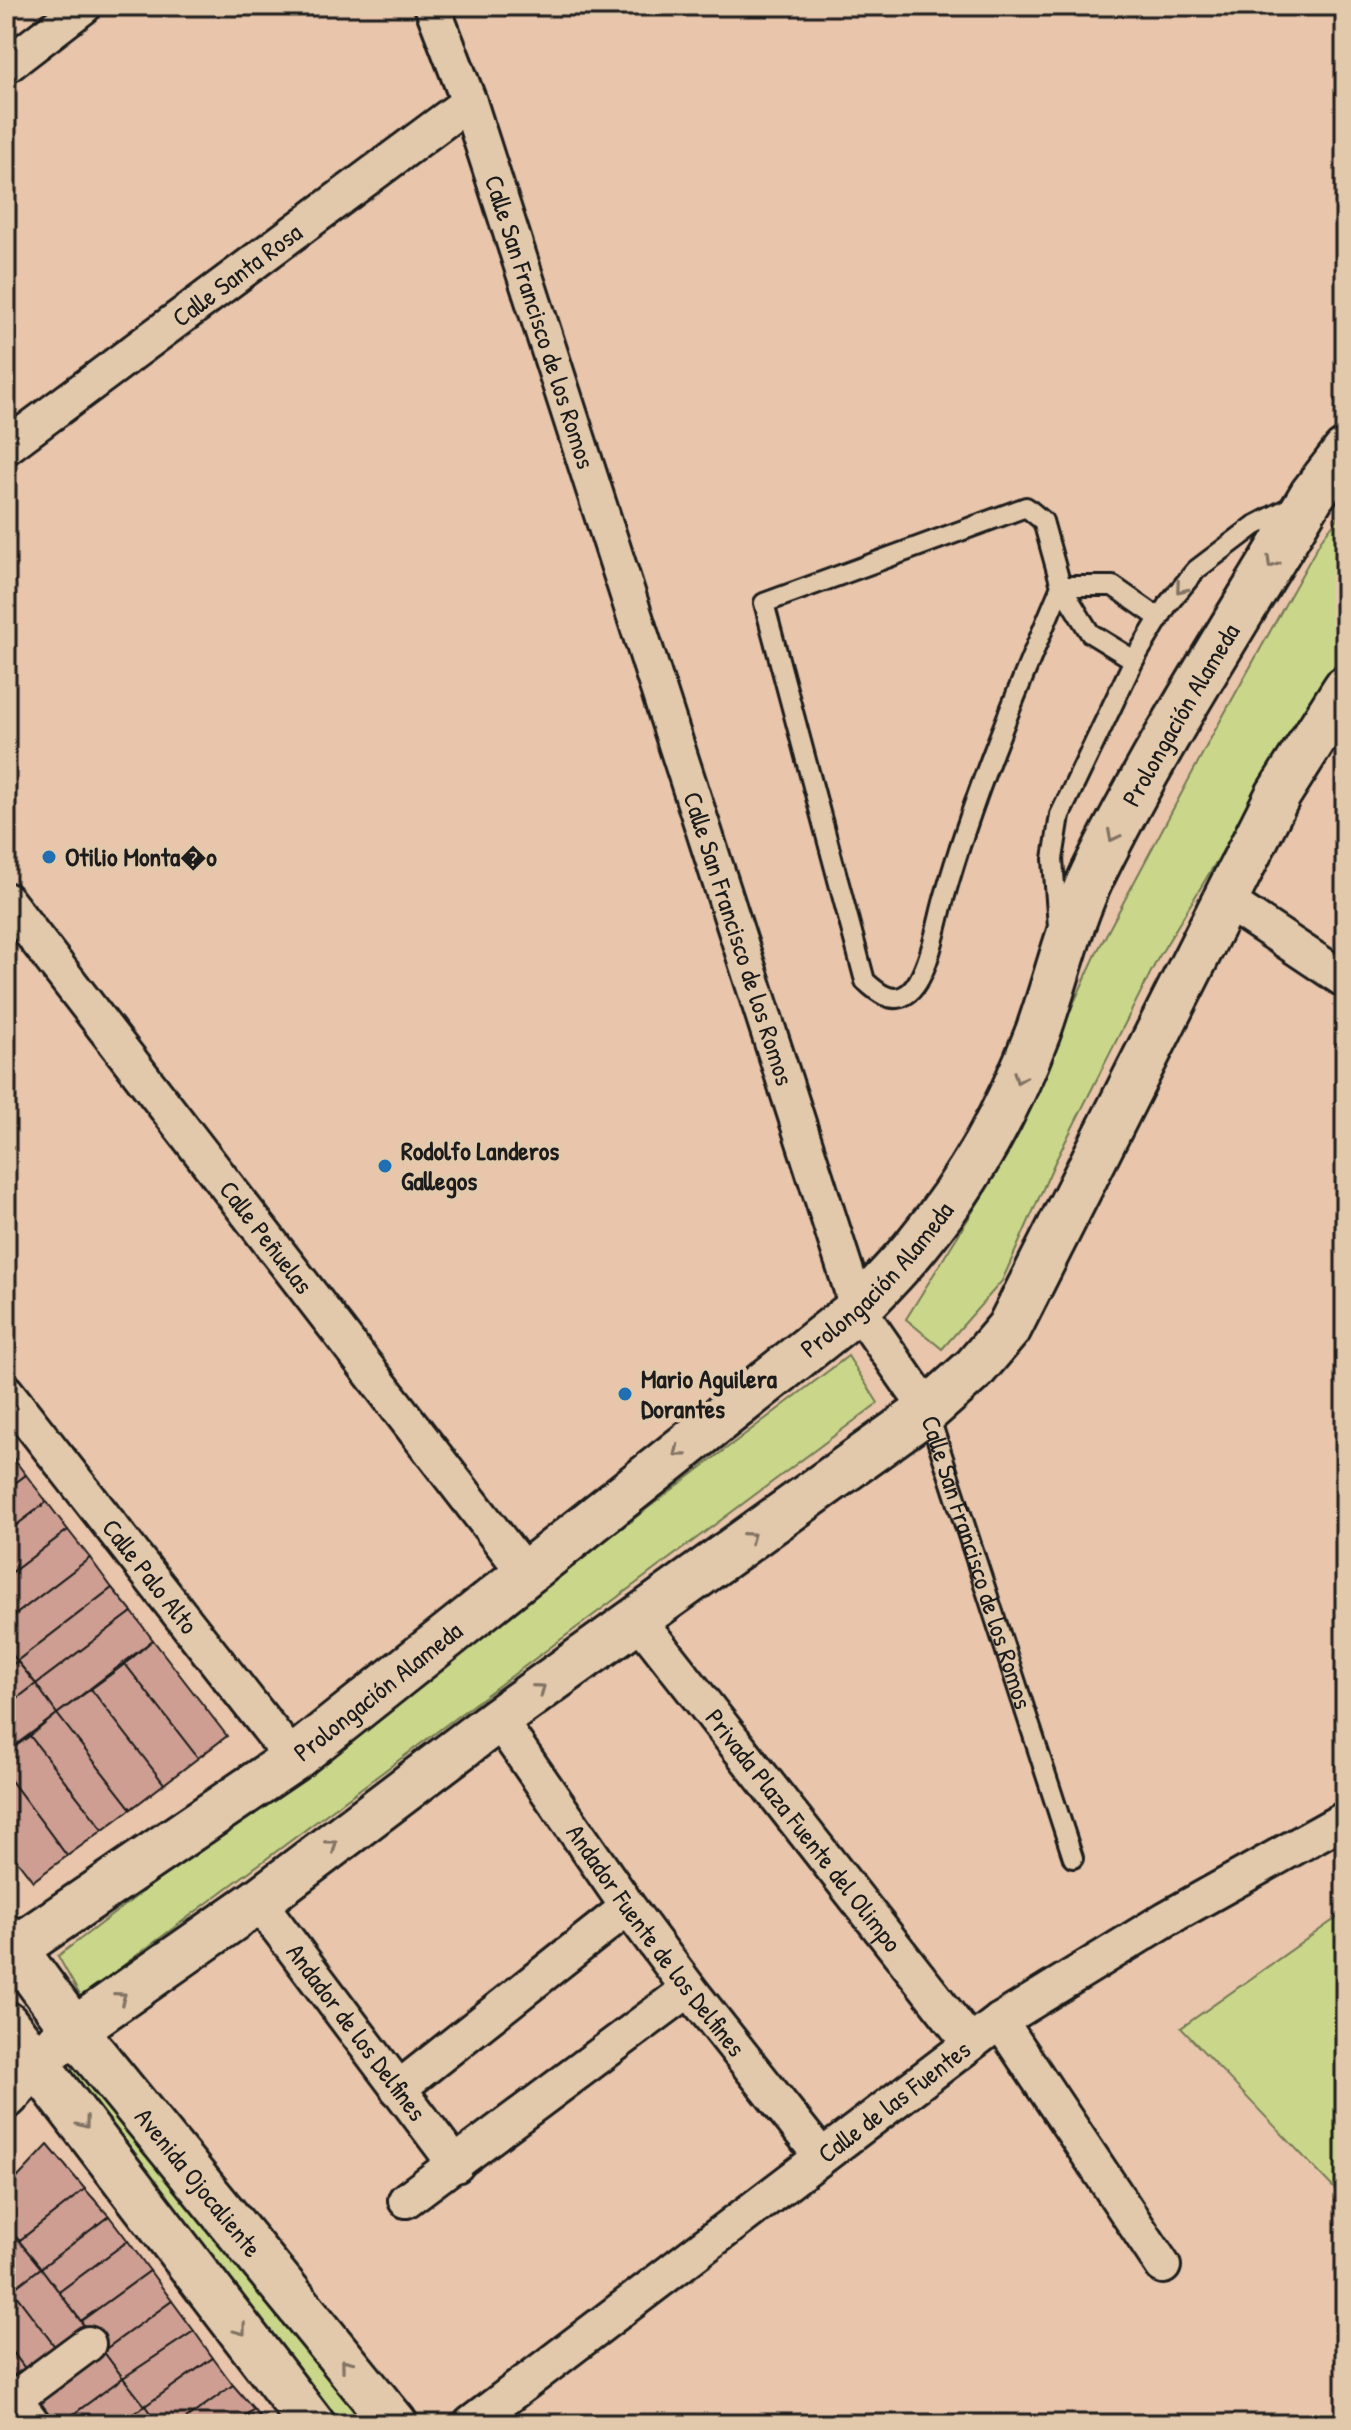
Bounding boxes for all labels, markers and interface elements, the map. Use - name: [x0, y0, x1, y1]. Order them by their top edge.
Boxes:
- street label: Calle San Francisco de los Romos: [477, 171, 604, 473]
- street label: Calle Santa Rosa: [165, 215, 309, 334]
- one-way arrow: [1266, 554, 1281, 569]
- one-way arrow: [1176, 579, 1191, 593]
- street label: Prolongación Alameda: [1113, 617, 1247, 812]
- street label: Calle San Francisco de los Romos: [675, 787, 803, 1090]
- one-way arrow: [1107, 828, 1122, 843]
- place label: Otilio Monta�o: [65, 839, 217, 874]
- marker: Otilio Monta�o: [40, 848, 58, 866]
- one-way arrow: [1012, 1070, 1028, 1084]
- place label: Rodolfo Landeros Gallegos: [401, 1133, 559, 1199]
- marker: Rodolfo Landeros Gallegos: [376, 1157, 394, 1175]
- street label: Calle Peñuelas: [212, 1173, 322, 1301]
- street label: Prolongación Alameda: [793, 1194, 961, 1365]
- place label: Mario Aguilera Dorantes: [641, 1361, 778, 1426]
- marker: Mario Aguilera Dorantes: [616, 1385, 634, 1403]
- street label: Calle San Francisco de los Romos: [913, 1411, 1041, 1713]
- one-way arrow: [674, 1442, 688, 1457]
- street label: Calle Palo Alto: [95, 1511, 207, 1641]
- one-way arrow: [742, 1532, 756, 1547]
- street label: Prolongación Alameda: [286, 1613, 469, 1769]
- one-way arrow: [531, 1684, 545, 1699]
- street label: Privada Plaza Fuente del Olimpo: [698, 1701, 910, 1959]
- street label: Andador Fuente de los Delfines: [559, 1817, 754, 2064]
- one-way arrow: [323, 1840, 337, 1854]
- street label: Andador de los Delfines: [279, 1936, 435, 2128]
- one-way arrow: [112, 1992, 126, 2007]
- street label: Calle de las Fuentes: [810, 2032, 977, 2171]
- street label: Avenida Ojocaliente: [127, 2100, 270, 2264]
- one-way arrow: [74, 2115, 88, 2129]
- one-way arrow: [232, 2322, 246, 2336]
- one-way arrow: [341, 2358, 356, 2373]

